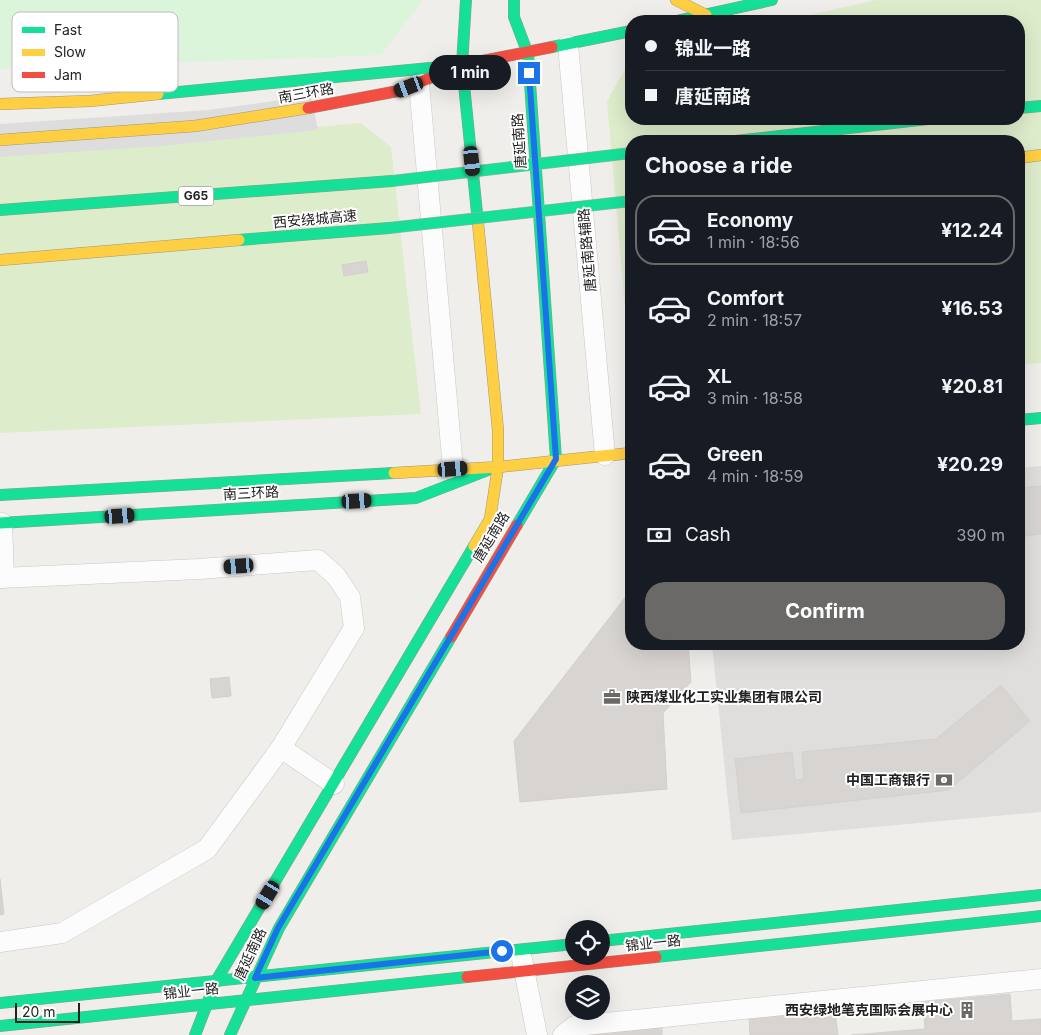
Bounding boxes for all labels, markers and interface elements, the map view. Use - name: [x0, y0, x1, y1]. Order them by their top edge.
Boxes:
- legend: [12, 12, 178, 92]
- text: Fast: [54, 21, 82, 38]
- text: 锦业一路: [675, 37, 751, 60]
- text: Slow: [54, 43, 86, 60]
- callout: 1 min: [429, 56, 512, 90]
- text: 1 min: [450, 62, 490, 82]
- route end: [518, 62, 540, 84]
- text: Jam: [54, 66, 82, 83]
- car: [392, 75, 425, 99]
- street label: 南三环路: [277, 79, 335, 106]
- text: 唐延南路: [675, 85, 751, 108]
- street label: 唐延南路: [508, 113, 529, 170]
- car: [462, 145, 481, 177]
- text: Choose a ride: [645, 152, 793, 178]
- road number: G65: [178, 187, 214, 206]
- street label: 西安绕城高速: [272, 206, 358, 231]
- street label: 唐延南路辅路: [574, 207, 599, 293]
- icon: car: [647, 208, 692, 253]
- text: Economy: [707, 209, 793, 232]
- text: ¥12.24: [941, 219, 1003, 242]
- text: 1 min · 18:56: [707, 232, 800, 252]
- icon: car: [647, 286, 692, 331]
- text: Comfort: [707, 287, 784, 310]
- text: ¥16.53: [942, 297, 1003, 320]
- text: 2 min · 18:57: [707, 310, 802, 330]
- icon: car: [647, 364, 692, 409]
- text: XL: [707, 365, 732, 388]
- text: ¥20.81: [942, 375, 1003, 398]
- text: 3 min · 18:58: [707, 388, 803, 408]
- icon: car: [647, 442, 692, 487]
- text: Green: [707, 443, 763, 466]
- text: ¥20.29: [937, 453, 1003, 476]
- car: [437, 460, 468, 478]
- text: 4 min · 18:59: [707, 466, 803, 486]
- street label: 南三环路: [223, 483, 279, 502]
- car: [341, 493, 372, 509]
- car: [104, 507, 135, 525]
- street label: 唐延南路: [469, 508, 512, 565]
- icon: cash: [645, 521, 673, 549]
- text: Cash: [685, 523, 731, 546]
- text: 390 m: [957, 525, 1005, 545]
- car: [223, 557, 254, 575]
- button: Confirm: [645, 582, 1005, 640]
- office icon: 陕西煤业化工实业集团有限公司: [602, 687, 622, 707]
- place label: 陕西煤业化工实业集团有限公司: [626, 688, 822, 705]
- bank icon: 中国工商银行: [934, 770, 954, 790]
- place label: 中国工商银行: [846, 771, 930, 788]
- car: [253, 878, 282, 912]
- map controls: [565, 920, 610, 1020]
- button: locate: [565, 920, 610, 965]
- street label: 唐延南路: [230, 925, 269, 983]
- street label: 锦业一路: [624, 931, 682, 954]
- route start: [491, 940, 513, 962]
- button: layers: [565, 975, 610, 1020]
- street label: 锦业一路: [162, 979, 220, 1002]
- scale bar: [15, 1000, 80, 1023]
- building icon: 西安绿地笔克国际会展中心: [957, 1000, 977, 1020]
- place label: 西安绿地笔克国际会展中心: [785, 1001, 953, 1018]
- text: 20 m: [22, 1003, 56, 1020]

